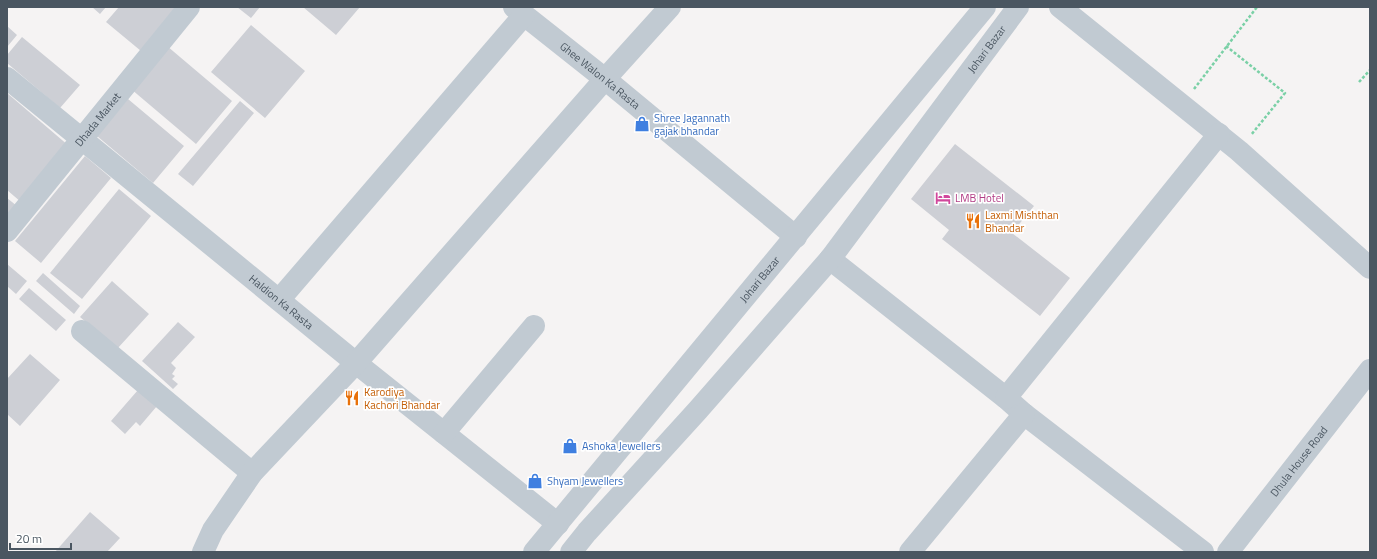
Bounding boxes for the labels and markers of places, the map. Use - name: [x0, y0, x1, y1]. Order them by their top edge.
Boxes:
- place label: Shree Jagannath gajak bhandar: [654, 110, 730, 139]
- shop icon: Shree Jagannath gajak bhandar: [633, 115, 651, 133]
- hotel icon: LMB Hotel: [934, 189, 952, 207]
- place label: LMB Hotel: [955, 190, 1004, 206]
- place label: Laxmi Mishthan Bhandar: [985, 207, 1059, 236]
- restaurant icon: Laxmi Mishthan Bhandar: [964, 212, 982, 230]
- place label: Karodiya Kachori Bhandar: [364, 384, 440, 413]
- restaurant icon: Karodiya Kachori Bhandar: [343, 389, 361, 407]
- shop icon: Ashoka Jewellers: [561, 437, 579, 455]
- place label: Ashoka Jewellers: [582, 438, 661, 454]
- shop icon: Shyam Jewellers: [526, 472, 544, 490]
- place label: Shyam Jewellers: [547, 473, 623, 489]

